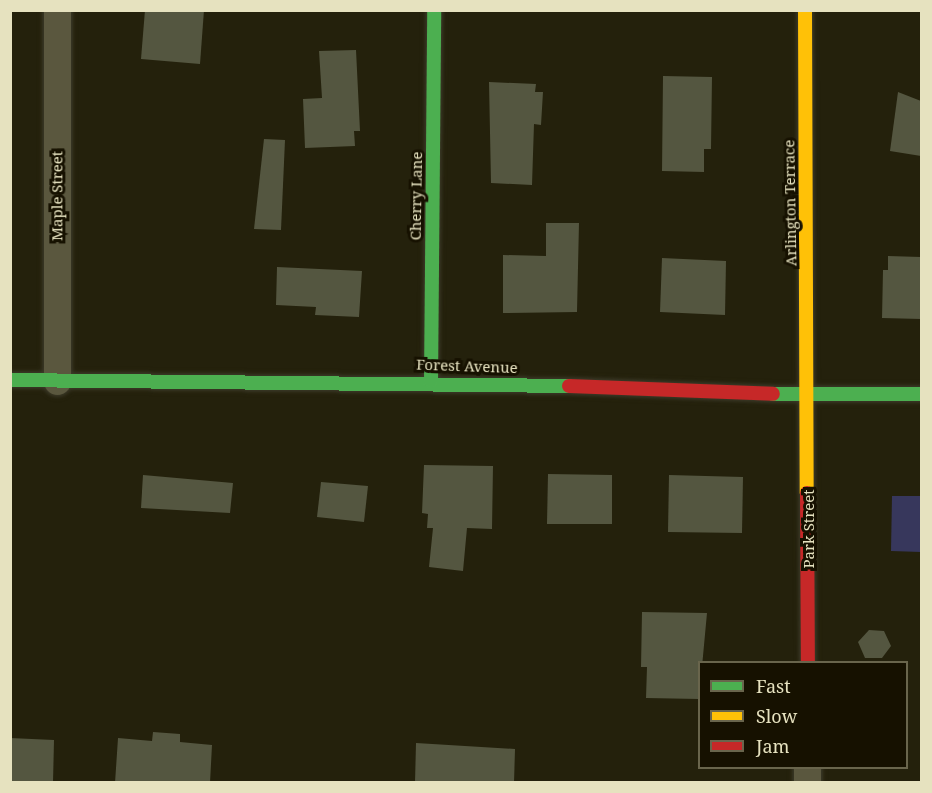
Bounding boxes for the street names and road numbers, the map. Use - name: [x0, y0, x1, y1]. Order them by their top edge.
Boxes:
- street label: Arlington Terrace: [780, 140, 800, 266]
- street label: Maple Street: [48, 151, 66, 241]
- street label: Cherry Lane: [406, 151, 426, 241]
- street label: Forest Avenue: [416, 355, 518, 377]
- street label: Park Street: [800, 489, 818, 569]

